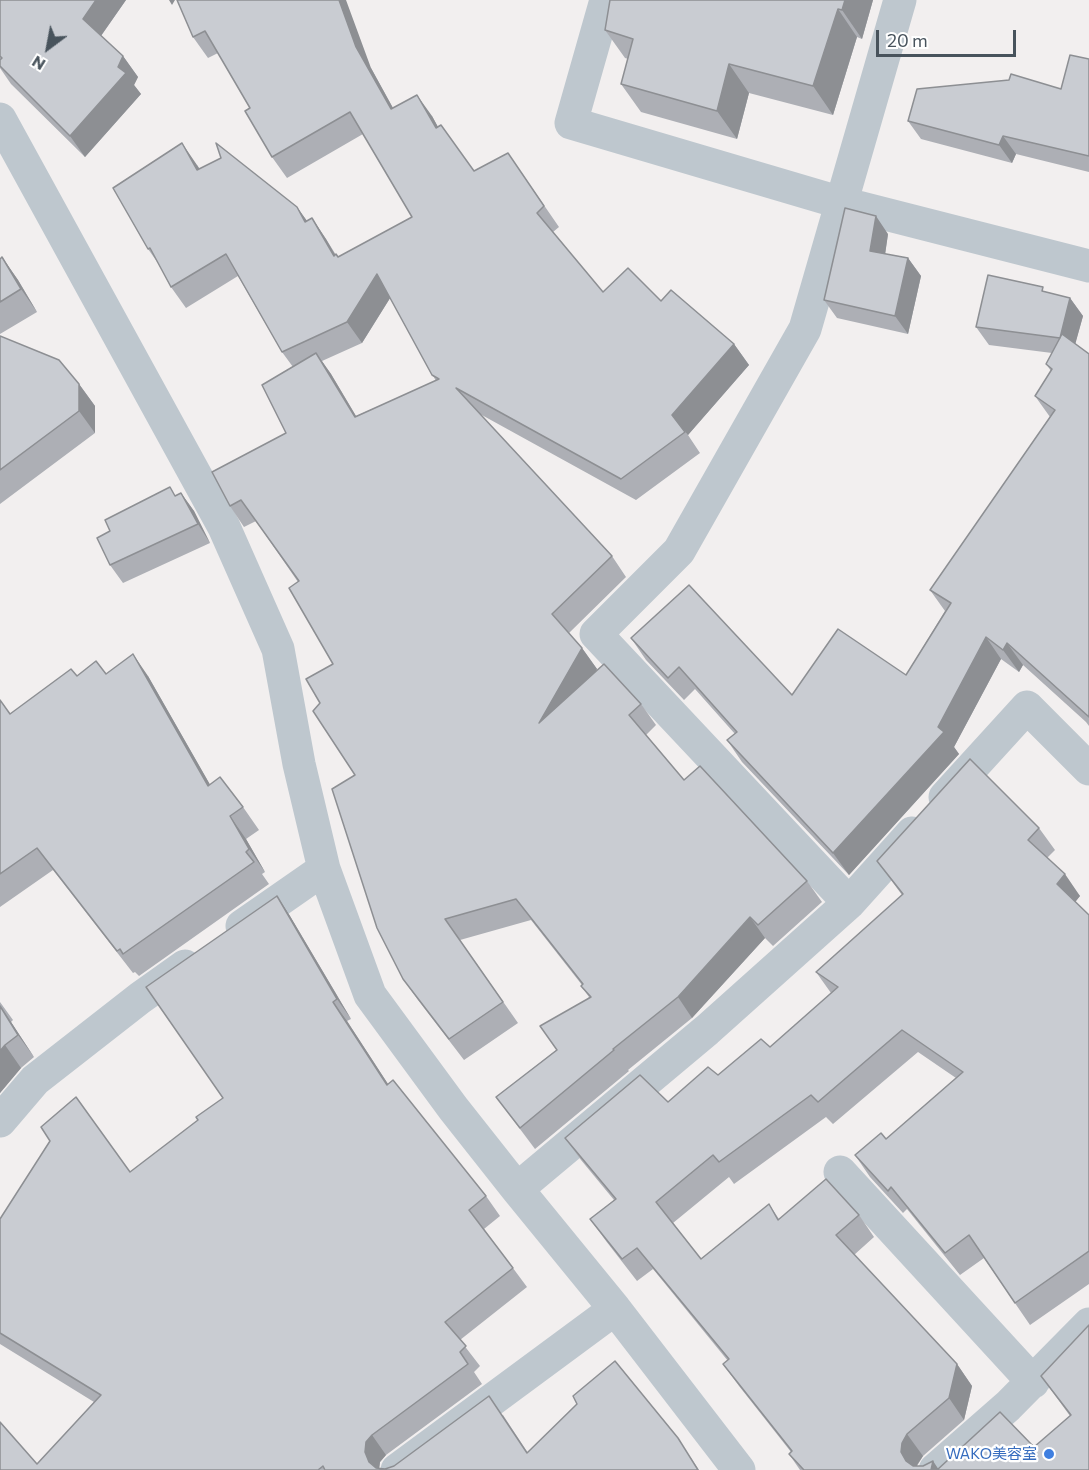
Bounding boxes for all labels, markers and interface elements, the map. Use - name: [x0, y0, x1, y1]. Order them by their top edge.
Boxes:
- north arrow: [18, 18, 78, 78]
- scale bar: [879, 18, 1018, 56]
- text: 20 m: [887, 29, 928, 51]
- text: N: [28, 52, 48, 75]
- place label: WAKO美容室: [946, 1445, 1037, 1463]
- marker: WAKO美容室: [1042, 1447, 1056, 1461]

